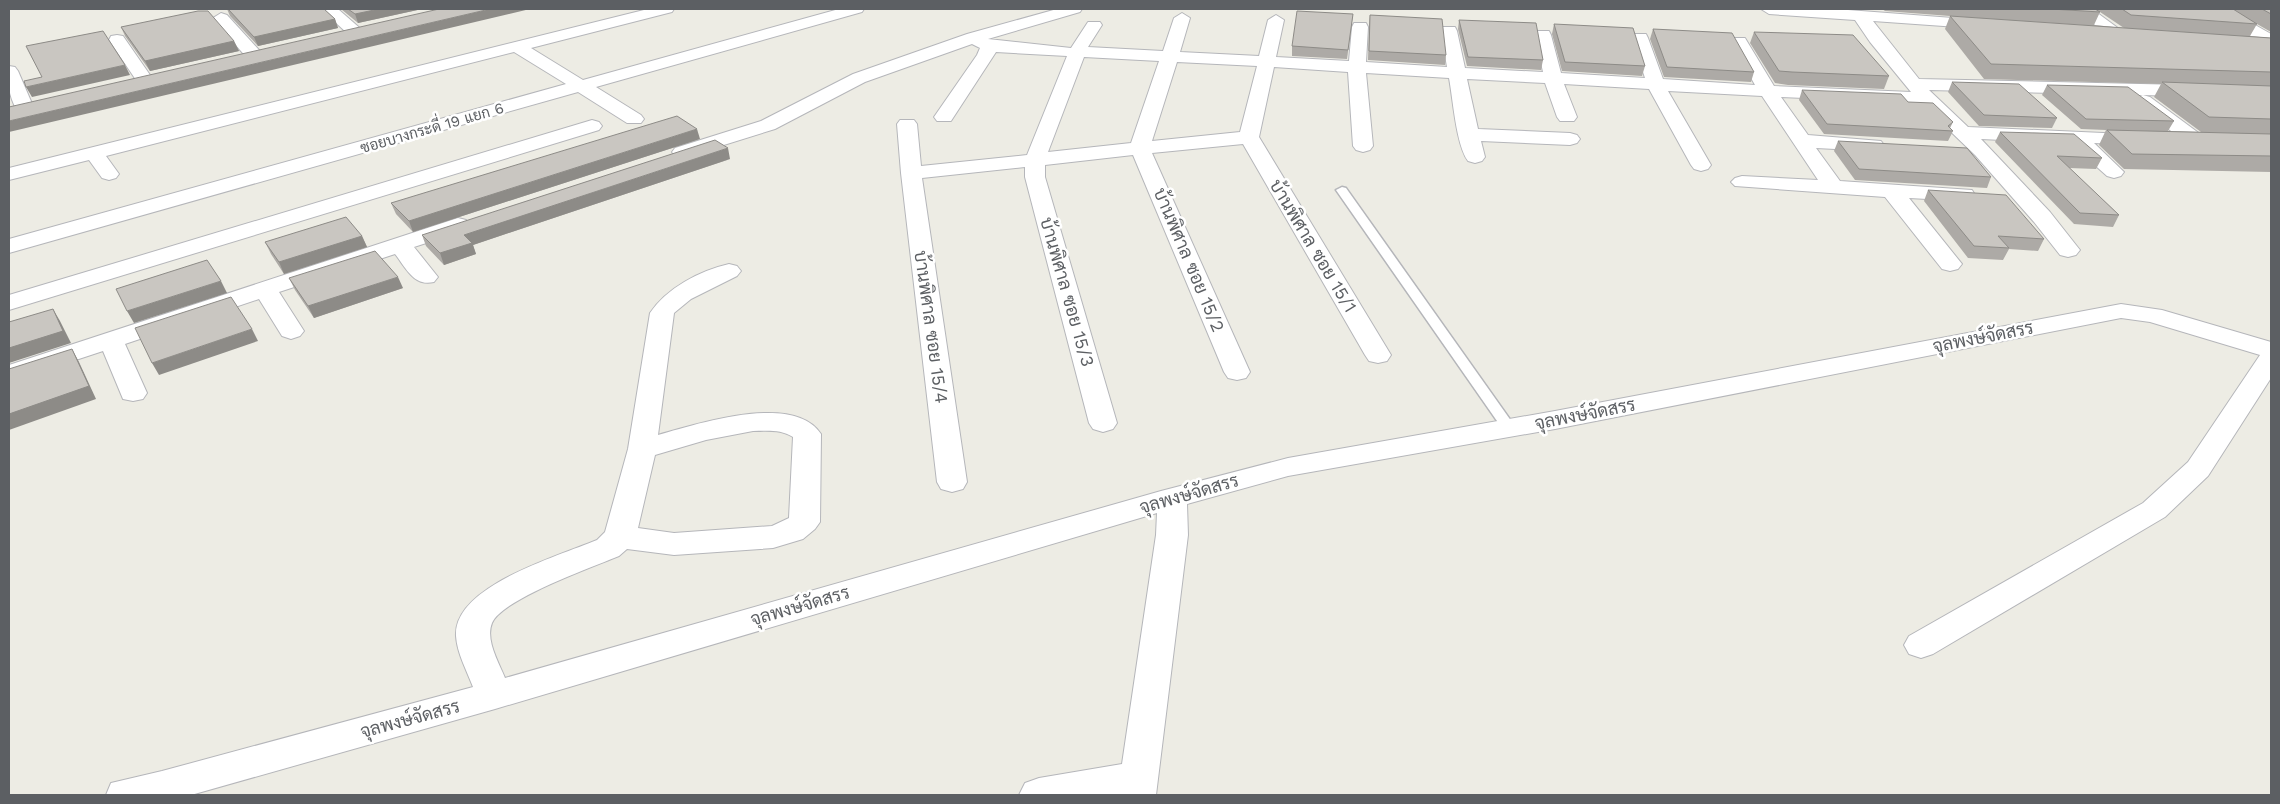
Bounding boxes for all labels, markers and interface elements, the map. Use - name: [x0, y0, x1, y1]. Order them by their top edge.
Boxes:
- street label: ซอยบางกระดี่ 19 แยก 6: [357, 93, 506, 157]
- street label: บ้านพิศาล ซอย 15/1: [1266, 175, 1362, 316]
- street label: บ้านพิศาล ซอย 15/2: [1150, 184, 1230, 335]
- street label: บ้านพิศาล ซอย 15/3: [1036, 214, 1100, 369]
- street label: บ้านพิศาล ซอย 15/4: [910, 249, 954, 405]
- street label: จุลพงษ์จัดสรร: [1930, 314, 2036, 359]
- street label: จุลพงษ์จัดสรร: [1532, 391, 1638, 436]
- street label: จุลพงษ์จัดสรร: [1136, 467, 1242, 520]
- street label: จุลพงษ์จัดสรร: [747, 579, 853, 632]
- street label: จุลพงษ์จัดสรร: [357, 693, 463, 744]

